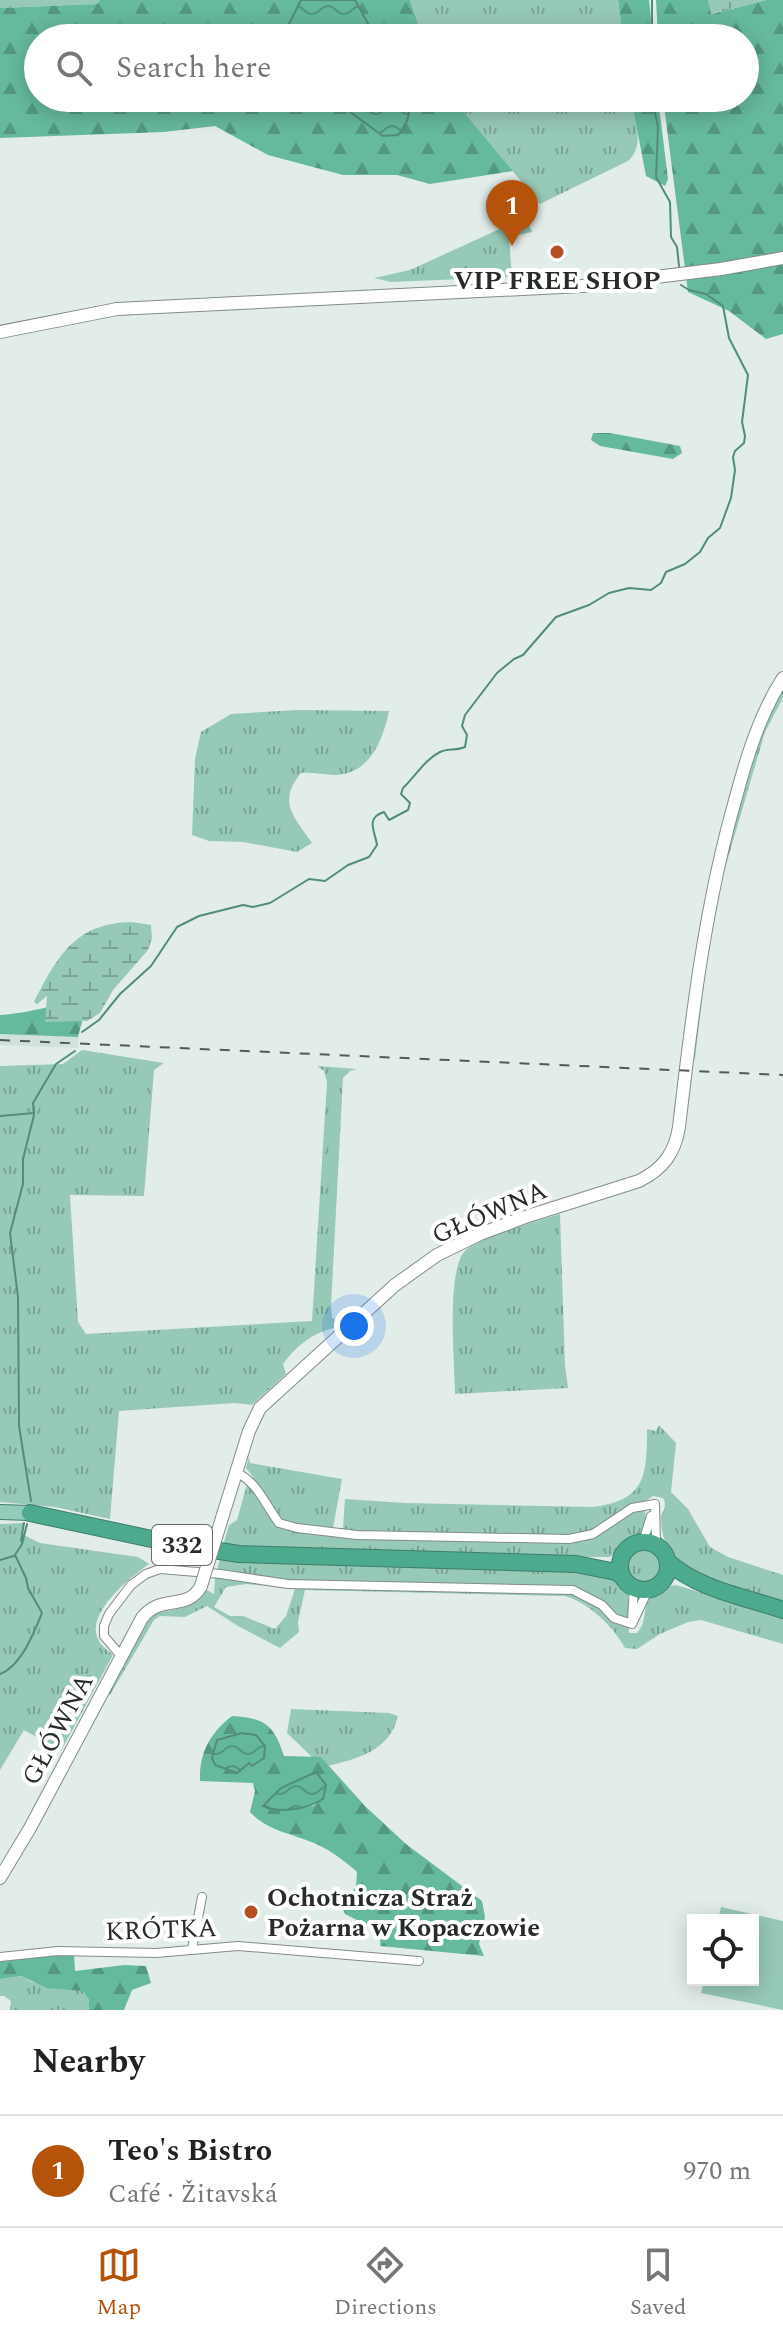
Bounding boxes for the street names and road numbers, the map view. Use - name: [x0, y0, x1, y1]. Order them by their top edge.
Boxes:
- street label: GŁÓWNA: [425, 1171, 553, 1255]
- road number: 332: [152, 1525, 212, 1565]
- street label: GŁÓWNA: [12, 1666, 104, 1793]
- street label: KRÓTKA: [104, 1908, 218, 1952]

